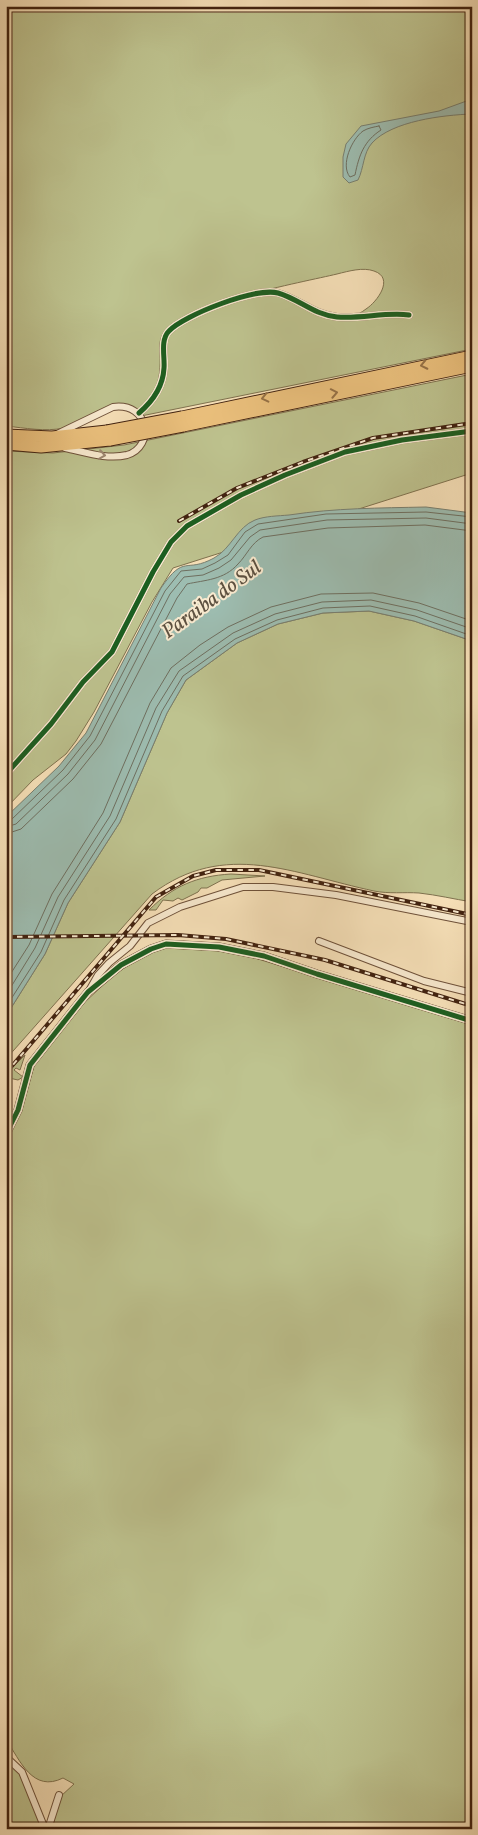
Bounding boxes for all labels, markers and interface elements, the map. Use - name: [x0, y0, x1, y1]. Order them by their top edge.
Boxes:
- one-way arrow: [419, 359, 428, 370]
- one-way arrow: [329, 389, 338, 399]
- one-way arrow: [260, 392, 269, 403]
- one-way arrow: [98, 449, 106, 460]
- water label: Paraiba do Sul: [156, 554, 268, 646]

